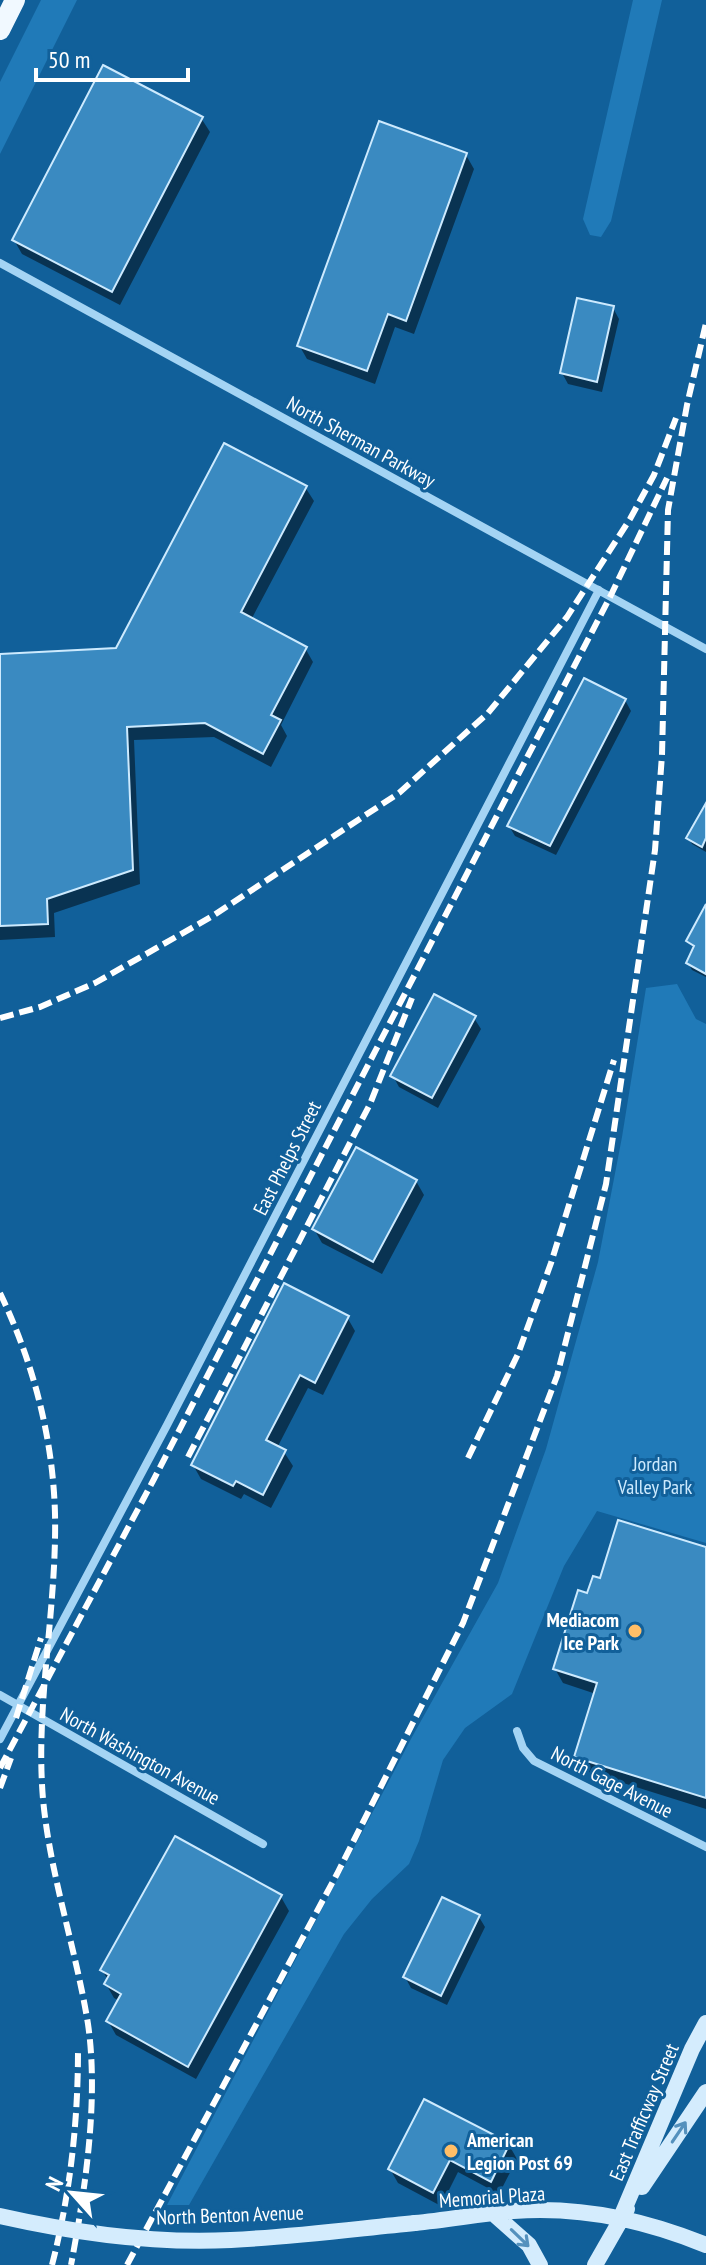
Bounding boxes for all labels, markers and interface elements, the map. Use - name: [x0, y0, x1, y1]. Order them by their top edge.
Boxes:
- scale bar: [36, 32, 188, 82]
- text: 50 m: [48, 44, 90, 75]
- street label: North Sherman Parkway: [282, 390, 440, 494]
- street label: East Phelps Street: [247, 1096, 327, 1220]
- park label: Jordan Valley Park: [617, 1451, 693, 1500]
- place label: Mediacom Ice Park: [547, 1607, 620, 1656]
- marker: Mediacom Ice Park: [626, 1622, 644, 1640]
- street label: North Washington Avenue: [56, 1701, 224, 1811]
- street label: North Gage Avenue: [547, 1740, 677, 1824]
- street label: East Trafficway Street: [603, 2039, 685, 2185]
- one-way arrow: [671, 2121, 687, 2143]
- place label: American Legion Post 69: [466, 2127, 573, 2176]
- marker: American Legion Post 69: [442, 2142, 460, 2160]
- north arrow: [32, 2153, 112, 2233]
- text: N: [39, 2172, 69, 2196]
- street label: Memorial Plaza: [438, 2180, 546, 2214]
- street label: North Benton Avenue: [156, 2199, 304, 2231]
- one-way arrow: [510, 2228, 530, 2247]

